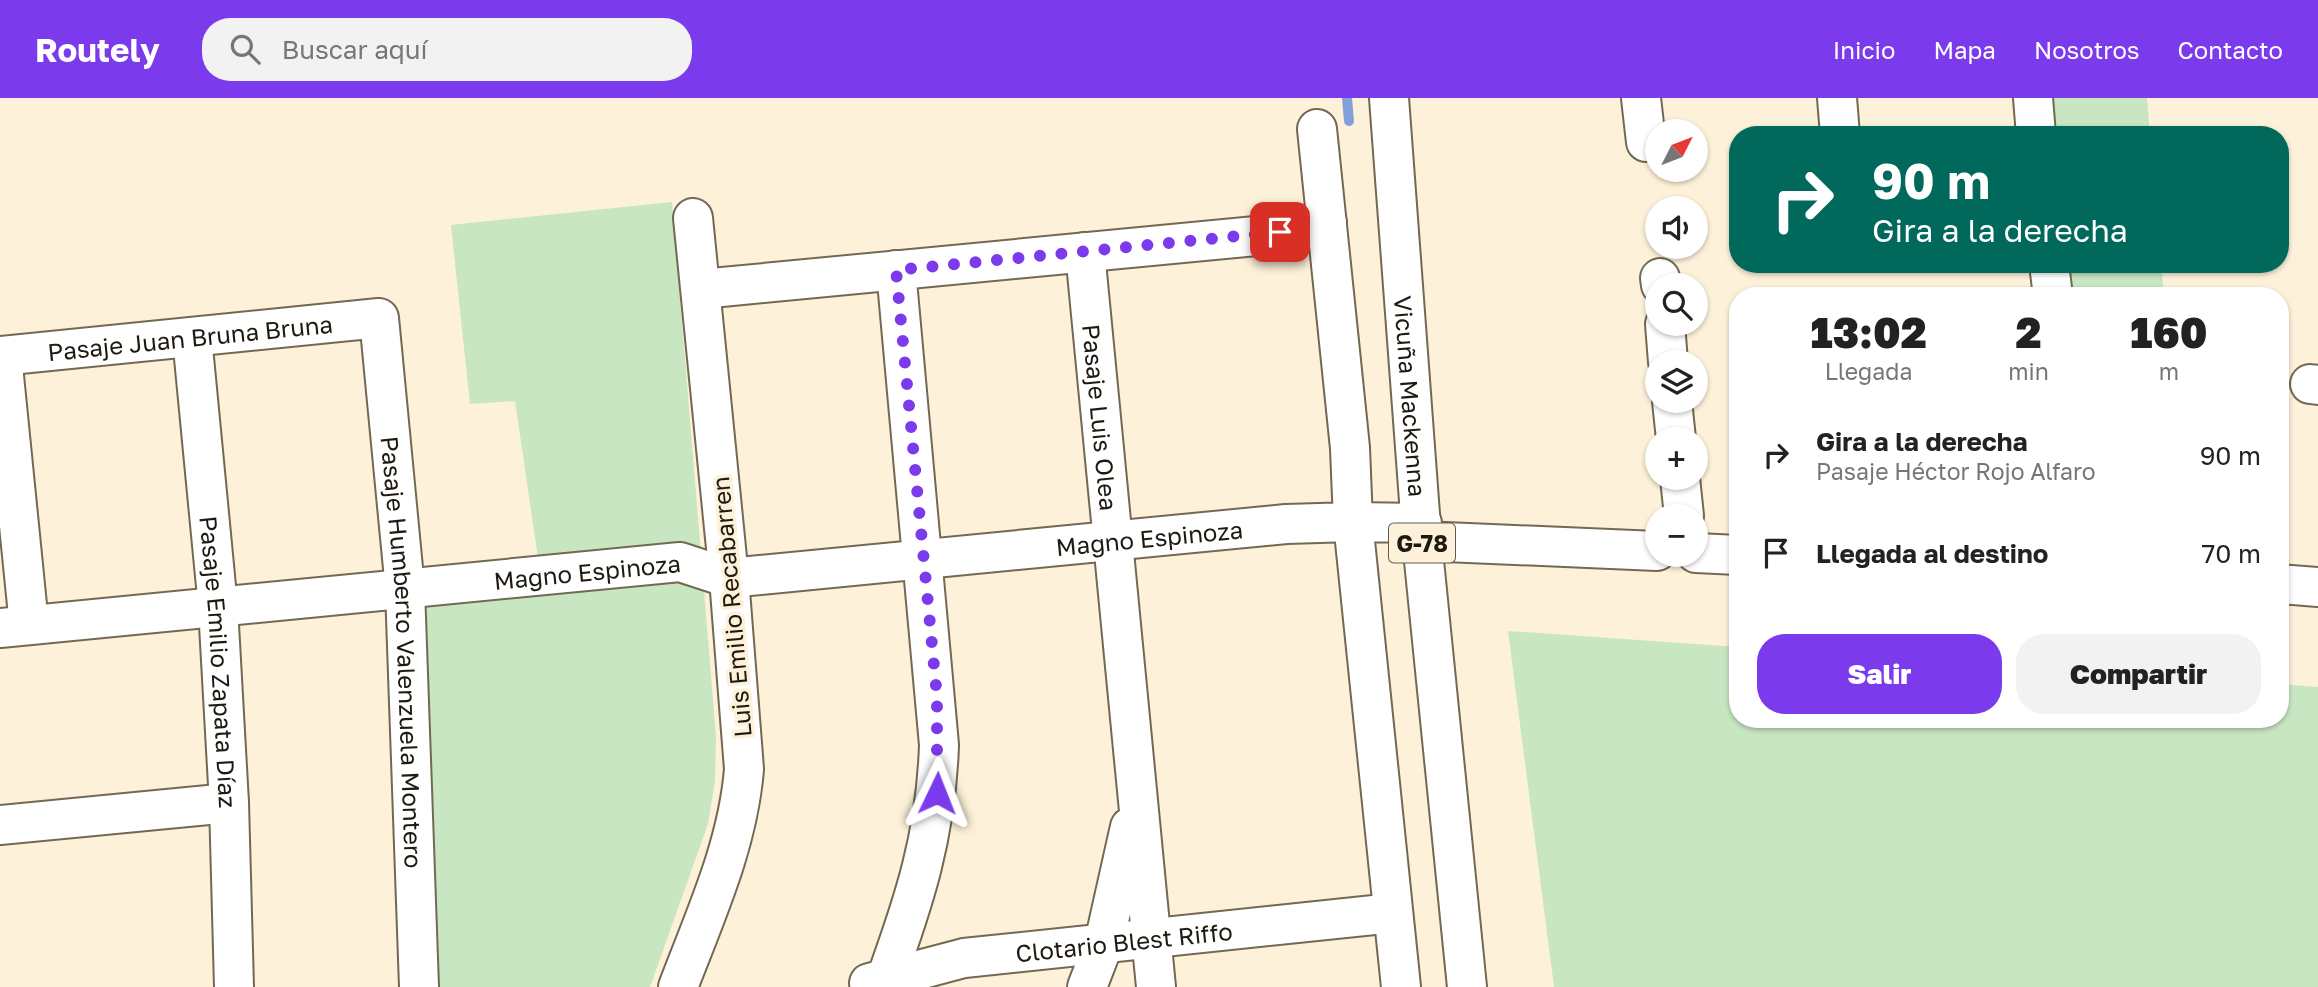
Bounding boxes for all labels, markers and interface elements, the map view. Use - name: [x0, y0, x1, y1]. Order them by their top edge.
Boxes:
- search box: [202, 18, 692, 81]
- text: Routely: [35, 30, 160, 69]
- icon: search: [226, 30, 264, 68]
- text: Buscar aquí: [282, 34, 428, 65]
- text: Inicio: [1833, 35, 1895, 64]
- text: Mapa: [1933, 35, 1996, 64]
- text: Nosotros: [2034, 35, 2140, 64]
- text: Contacto: [2178, 35, 2283, 64]
- north arrow: [1645, 119, 1708, 182]
- map controls: [1645, 119, 1708, 567]
- text: 90 m: [1872, 151, 1990, 210]
- icon: right: [1757, 154, 1848, 245]
- button: sound: [1645, 196, 1708, 259]
- pin: [1250, 202, 1310, 262]
- text: Gira a la derecha: [1872, 211, 2128, 249]
- icon: arrive: [1261, 213, 1299, 251]
- button: search: [1645, 273, 1708, 336]
- street label: Vicuña Mackenna: [1389, 294, 1433, 498]
- text: 13:02: [1810, 307, 1927, 357]
- text: 2: [2015, 307, 2042, 357]
- text: 160: [2130, 307, 2208, 357]
- street label: Pasaje Juan Bruna Bruna: [46, 308, 334, 366]
- street label: Pasaje Luis Olea: [1078, 323, 1124, 512]
- button: layers: [1645, 350, 1708, 413]
- text: Llegada: [1825, 357, 1912, 385]
- text: min: [2008, 357, 2049, 385]
- text: m: [2159, 357, 2179, 385]
- text: Gira a la derecha: [1816, 426, 2028, 457]
- button: +: [1645, 427, 1708, 490]
- street label: Pasaje Humberto Valenzuela Montero: [376, 435, 429, 869]
- icon: right: [1757, 436, 1795, 474]
- text: 90 m: [2200, 440, 2261, 471]
- text: Pasaje Héctor Rojo Alfaro: [1816, 457, 2096, 485]
- street label: Luis Emilio Recabarren: [705, 475, 757, 739]
- button: −: [1645, 504, 1708, 567]
- street label: Pasaje Emilio Zapata Díaz: [195, 514, 244, 809]
- street label: Magno Espinoza: [1054, 514, 1244, 561]
- road number: G-78: [1389, 524, 1455, 562]
- icon: arrive: [1757, 534, 1795, 572]
- text: Llegada al destino: [1816, 538, 2048, 569]
- text: 70 m: [2202, 538, 2261, 569]
- street label: Magno Espinoza: [492, 548, 682, 595]
- button: Salir: [1757, 634, 2002, 714]
- button: Compartir: [2016, 634, 2261, 714]
- position arrow: [900, 756, 974, 830]
- street label: Clotario Blest Riffo: [1014, 915, 1234, 967]

